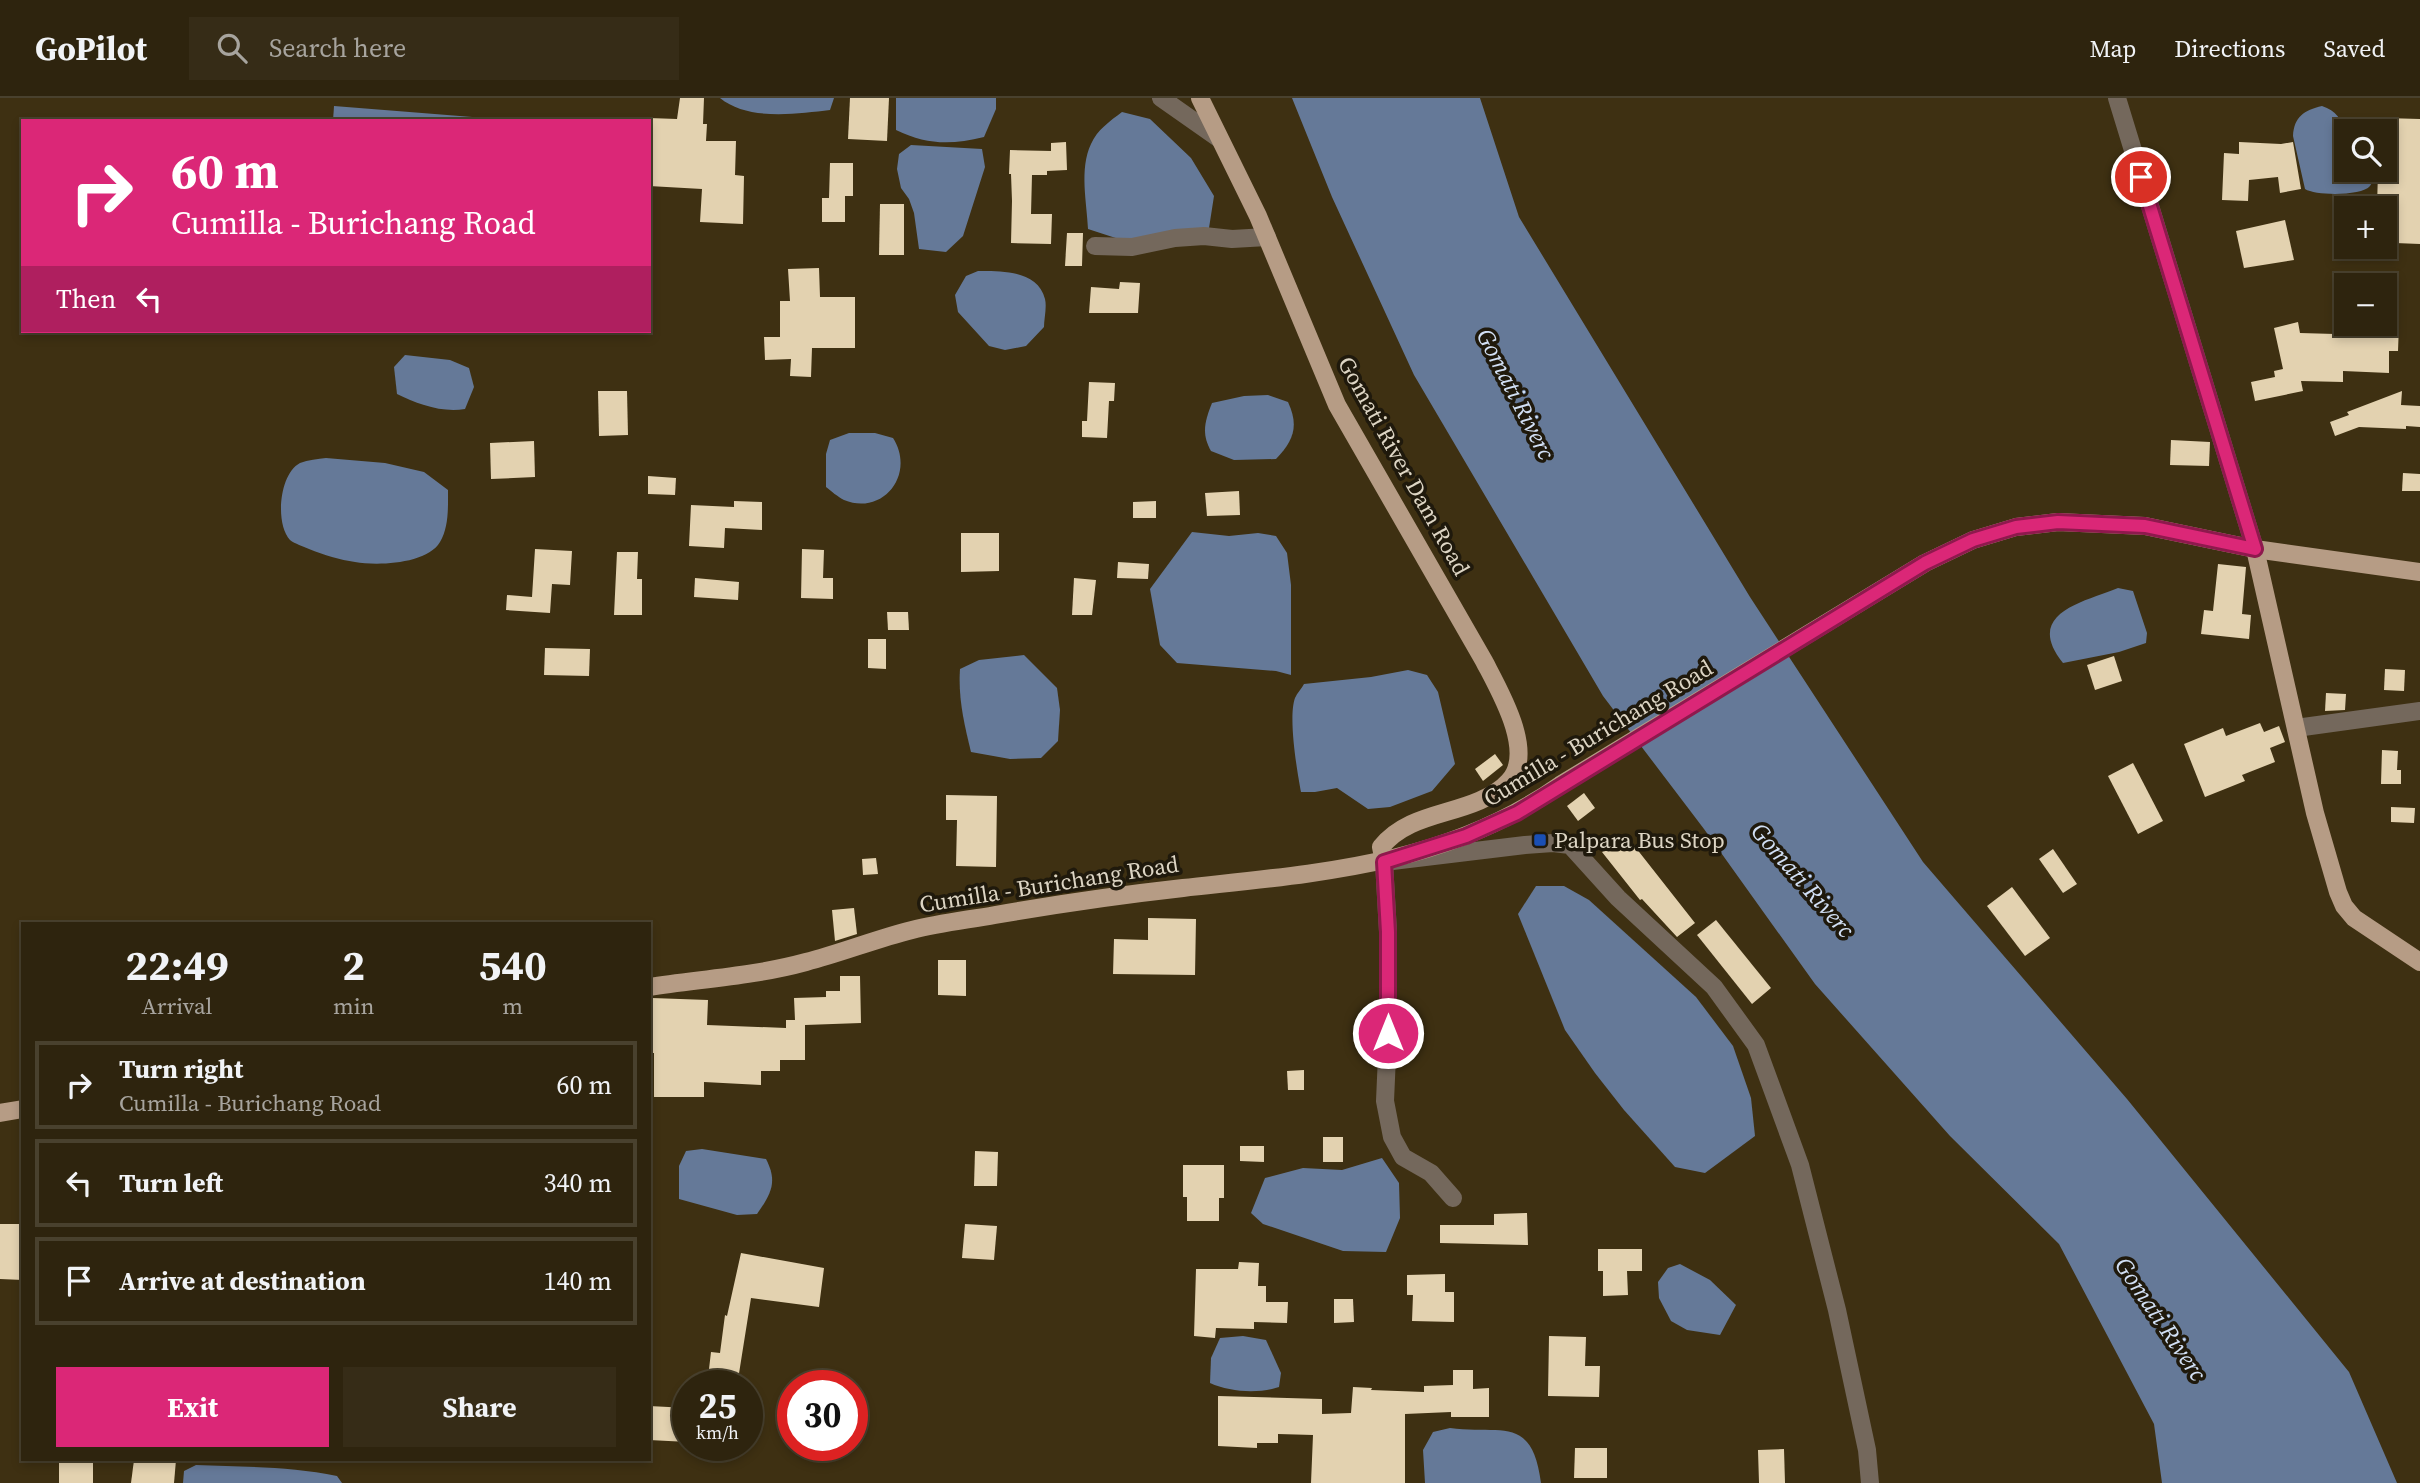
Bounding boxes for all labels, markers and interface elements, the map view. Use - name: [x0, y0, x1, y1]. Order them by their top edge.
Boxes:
- search box: [189, 17, 679, 80]
- text: GoPilot: [35, 26, 147, 71]
- icon: search: [213, 29, 251, 67]
- text: Search here: [269, 30, 406, 66]
- text: Map: [2089, 32, 2136, 65]
- text: Directions: [2174, 32, 2285, 65]
- text: Saved: [2323, 32, 2385, 65]
- map controls: [2334, 119, 2397, 336]
- button: search: [2334, 119, 2397, 182]
- text: 60 m: [171, 137, 279, 204]
- icon: right: [56, 147, 147, 238]
- pin: [2111, 147, 2171, 207]
- icon: arrive: [2122, 158, 2160, 196]
- button: +: [2334, 196, 2397, 259]
- text: Cumilla - Burichang Road: [171, 201, 536, 245]
- button: −: [2334, 273, 2397, 336]
- icon: left: [130, 280, 168, 318]
- text: Then: [56, 281, 116, 317]
- water label: Gomati Riverc: [1469, 323, 1563, 465]
- street label: Gomati River Dam Road: [1330, 351, 1478, 581]
- street label: Cumilla - Burichang Road: [1477, 652, 1719, 814]
- water label: Gomati Riverc: [1744, 815, 1862, 945]
- place label: Palpara Bus Stop: [1554, 824, 1725, 856]
- marker: Palpara Bus Stop: [1532, 832, 1548, 848]
- street label: Cumilla - Burichang Road: [917, 848, 1181, 920]
- text: 22:49: [125, 936, 229, 994]
- text: 2: [342, 936, 365, 994]
- text: 540: [479, 936, 547, 994]
- text: Arrival: [141, 990, 212, 1022]
- text: min: [333, 990, 374, 1022]
- text: m: [502, 990, 523, 1022]
- position arrow: [1351, 996, 1425, 1070]
- text: Turn right: [119, 1051, 243, 1087]
- icon: right: [60, 1066, 98, 1104]
- text: 60 m: [557, 1067, 612, 1103]
- text: Cumilla - Burichang Road: [119, 1087, 381, 1119]
- icon: left: [60, 1164, 98, 1202]
- text: Turn left: [119, 1165, 223, 1201]
- text: 340 m: [544, 1165, 612, 1201]
- water label: Gomati Riverc: [2107, 1251, 2215, 1388]
- icon: arrive: [60, 1262, 98, 1300]
- text: Arrive at destination: [119, 1263, 366, 1299]
- text: 140 m: [544, 1263, 612, 1299]
- button: Exit: [56, 1367, 329, 1447]
- button: Share: [343, 1367, 616, 1447]
- speed limit sign: 30: [777, 1370, 868, 1461]
- text: 25: [699, 1382, 736, 1430]
- text: km/h: [696, 1420, 739, 1445]

